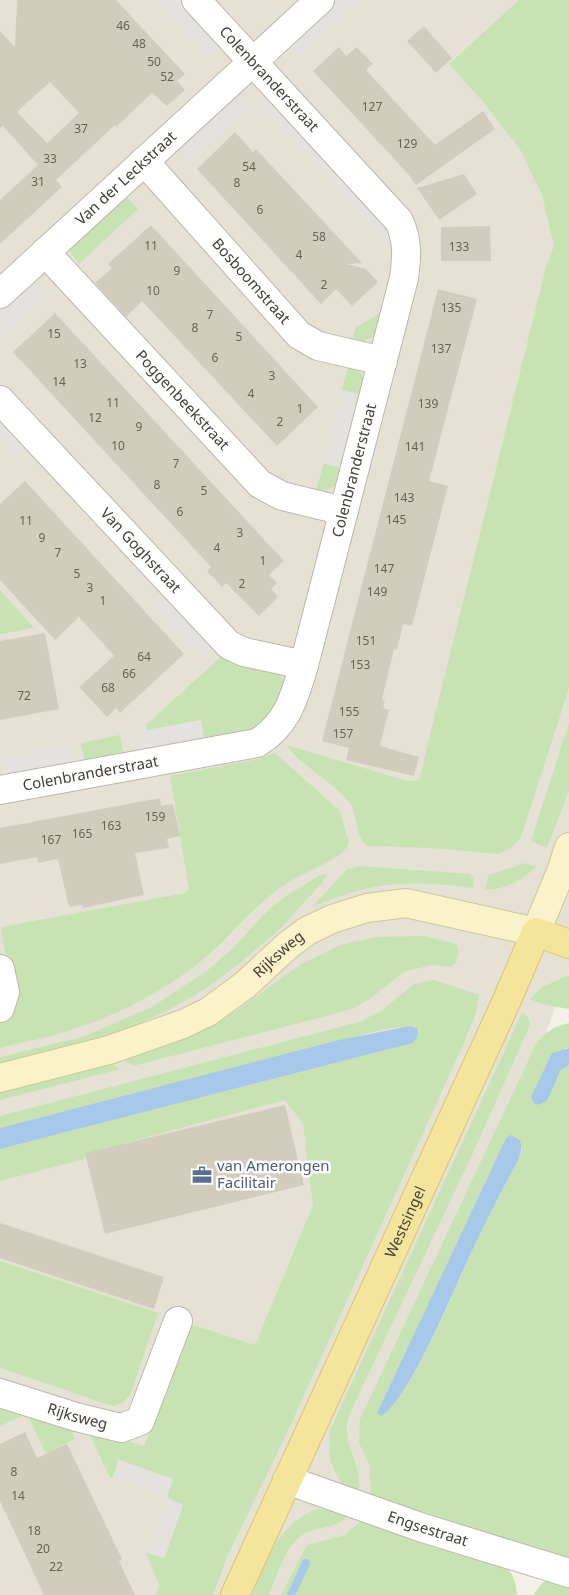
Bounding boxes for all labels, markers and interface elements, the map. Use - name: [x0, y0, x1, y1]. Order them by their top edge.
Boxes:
- house number: 46: [116, 17, 130, 34]
- street label: Colenbranderstraat: [215, 21, 324, 136]
- house number: 48: [132, 35, 146, 52]
- house number: 50: [147, 53, 161, 70]
- house number: 52: [160, 68, 174, 85]
- house number: 127: [362, 98, 382, 115]
- house number: 37: [74, 120, 88, 137]
- street label: Van der Leckstraat: [70, 126, 180, 229]
- house number: 129: [397, 135, 417, 152]
- house number: 33: [43, 150, 57, 167]
- house number: 54: [242, 158, 256, 175]
- house number: 31: [31, 173, 45, 190]
- house number: 8: [234, 174, 241, 191]
- house number: 6: [257, 201, 264, 218]
- house number: 58: [312, 228, 326, 245]
- street label: Bosboomstraat: [208, 233, 296, 328]
- house number: 11: [144, 237, 158, 254]
- house number: 133: [449, 238, 469, 255]
- house number: 4: [296, 246, 303, 263]
- house number: 9: [174, 262, 181, 279]
- house number: 2: [321, 276, 328, 293]
- house number: 10: [146, 282, 160, 299]
- house number: 135: [441, 299, 461, 316]
- house number: 7: [207, 306, 214, 323]
- house number: 8: [192, 319, 199, 336]
- house number: 15: [47, 325, 61, 342]
- house number: 5: [236, 328, 243, 345]
- house number: 137: [431, 340, 451, 357]
- street label: Poggenbeekstraat: [132, 345, 235, 454]
- house number: 6: [212, 349, 219, 366]
- house number: 13: [73, 355, 87, 372]
- house number: 3: [269, 367, 276, 384]
- house number: 14: [52, 373, 66, 390]
- house number: 4: [248, 385, 255, 402]
- house number: 11: [106, 394, 120, 411]
- house number: 139: [418, 395, 438, 412]
- house number: 1: [297, 400, 303, 417]
- street label: Colenbranderstraat: [326, 400, 380, 539]
- house number: 12: [88, 409, 102, 426]
- house number: 2: [277, 413, 284, 430]
- house number: 9: [136, 418, 143, 435]
- house number: 10: [111, 437, 125, 454]
- house number: 141: [405, 438, 425, 455]
- house number: 7: [173, 455, 180, 472]
- house number: 8: [154, 476, 161, 493]
- house number: 5: [201, 482, 208, 499]
- house number: 143: [394, 489, 414, 506]
- street label: Van Goghstraat: [97, 503, 187, 597]
- house number: 6: [177, 503, 184, 520]
- house number: 145: [386, 511, 406, 528]
- house number: 11: [19, 512, 33, 529]
- house number: 3: [237, 524, 244, 541]
- house number: 9: [39, 529, 46, 546]
- house number: 4: [214, 539, 221, 556]
- house number: 7: [55, 544, 62, 561]
- house number: 1: [260, 552, 266, 569]
- house number: 147: [374, 560, 394, 577]
- house number: 5: [74, 565, 81, 582]
- house number: 2: [239, 575, 246, 592]
- house number: 3: [87, 579, 94, 596]
- house number: 149: [367, 583, 387, 600]
- house number: 1: [100, 592, 106, 609]
- house number: 151: [356, 632, 376, 649]
- house number: 64: [137, 648, 151, 665]
- house number: 153: [350, 656, 370, 673]
- house number: 66: [122, 665, 136, 682]
- house number: 68: [101, 679, 115, 696]
- house number: 72: [17, 687, 31, 704]
- house number: 155: [339, 703, 359, 720]
- house number: 157: [333, 725, 353, 742]
- street label: Colenbranderstraat: [21, 750, 160, 795]
- house number: 159: [145, 808, 165, 825]
- house number: 163: [101, 817, 121, 834]
- house number: 165: [72, 825, 92, 842]
- house number: 167: [41, 831, 61, 848]
- street label: Rijksweg: [248, 926, 308, 982]
- place label: van Amerongen Facilitair: [217, 1155, 329, 1192]
- office icon: van Amerongen Facilitair: [191, 1164, 213, 1186]
- street label: Westsingel: [380, 1183, 430, 1261]
- street label: Rijksweg: [45, 1398, 110, 1433]
- house number: 8: [11, 1463, 18, 1480]
- house number: 14: [11, 1487, 25, 1504]
- street label: Engsestraat: [385, 1505, 471, 1550]
- house number: 18: [27, 1522, 41, 1539]
- house number: 20: [36, 1540, 50, 1557]
- house number: 22: [49, 1558, 63, 1575]

